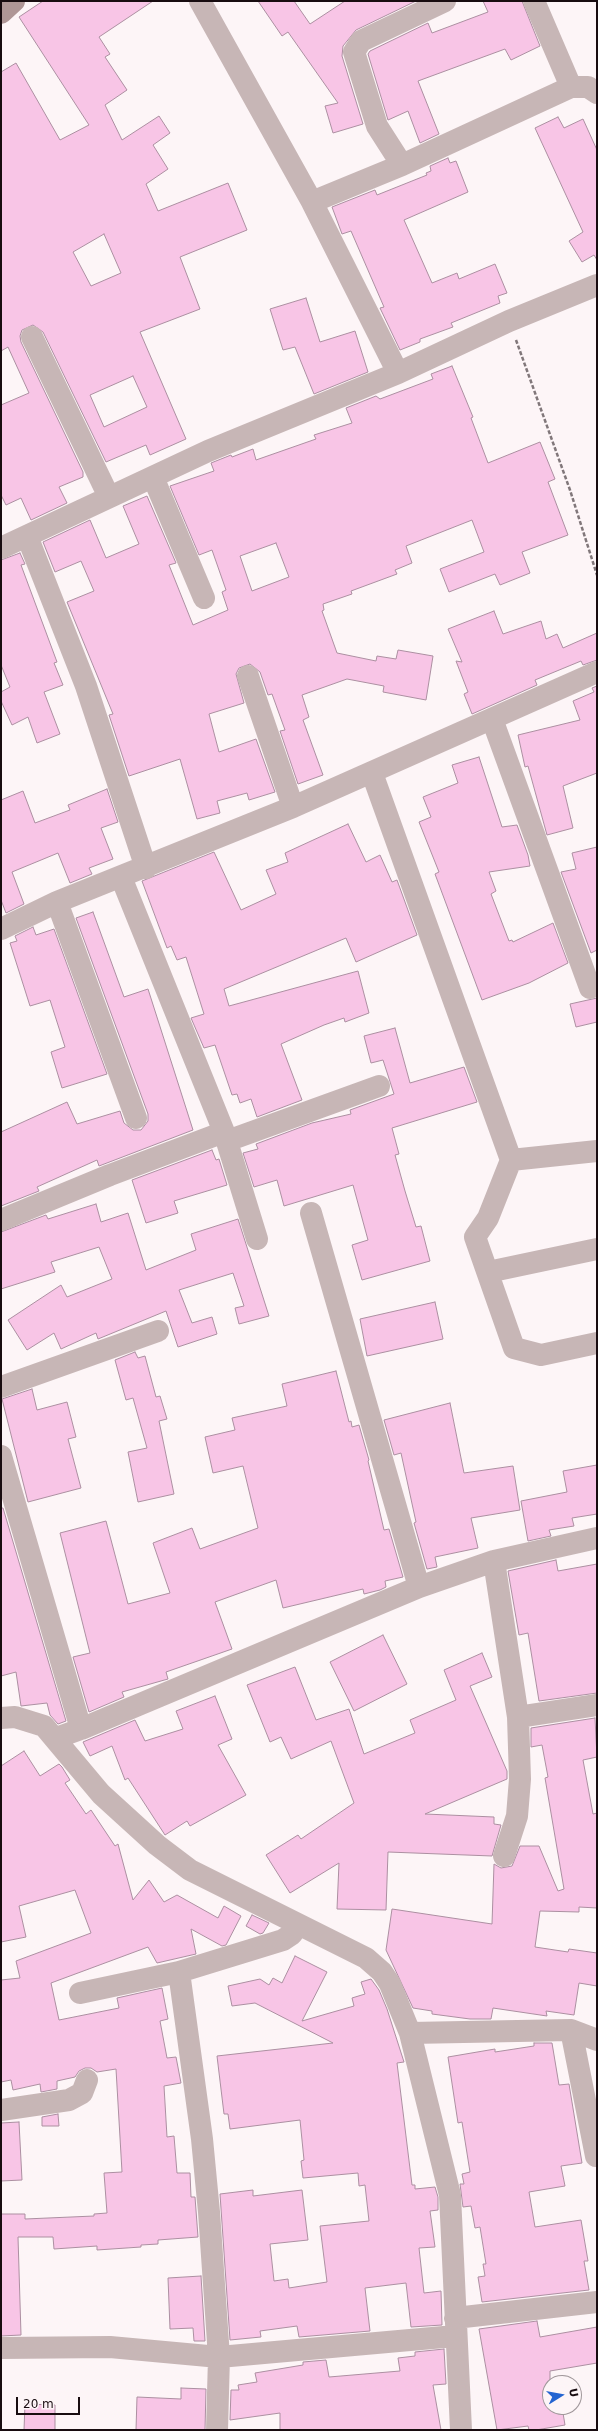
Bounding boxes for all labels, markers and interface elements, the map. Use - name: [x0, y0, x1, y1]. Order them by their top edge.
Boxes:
- north arrow: [542, 2375, 582, 2415]
- text: U: [566, 2387, 581, 2398]
- scale bar: [18, 2389, 82, 2415]
- text: 20 m: [23, 2397, 54, 2411]

